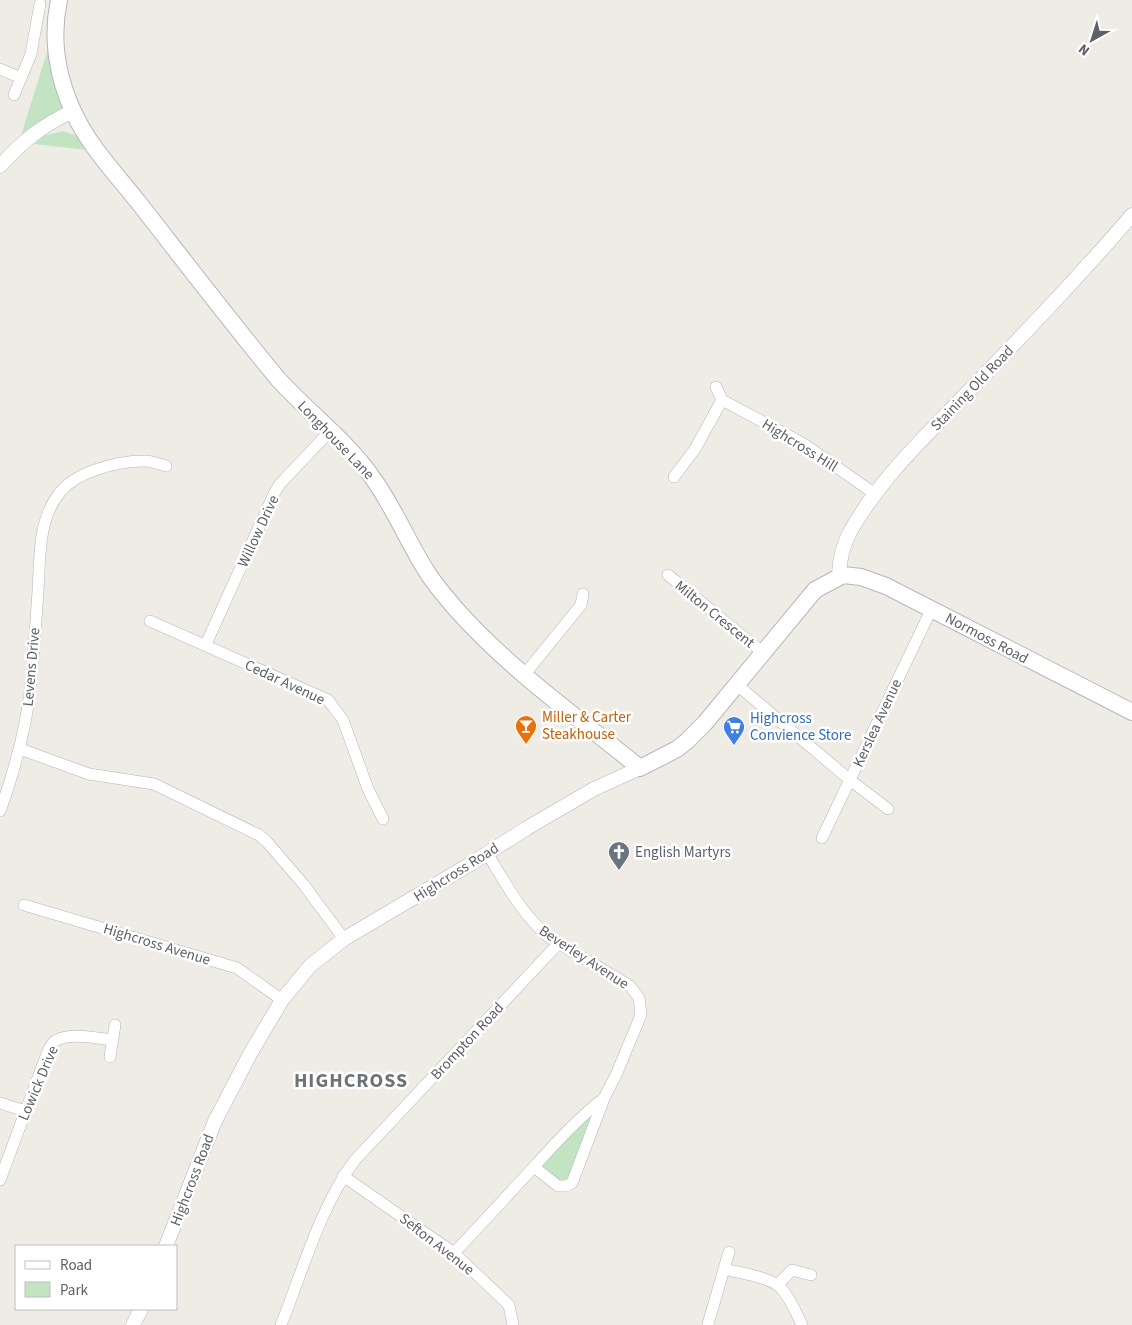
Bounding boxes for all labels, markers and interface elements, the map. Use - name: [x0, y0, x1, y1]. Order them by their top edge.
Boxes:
- north arrow: [1067, 15, 1117, 65]
- text: N: [1075, 39, 1094, 60]
- street label: Staining Old Road: [926, 341, 1019, 436]
- street label: Longhouse Lane: [292, 396, 379, 485]
- street label: Highcross Hill: [758, 414, 842, 477]
- street label: Willow Drive: [233, 492, 284, 571]
- street label: Milton Crescent: [670, 576, 759, 653]
- street label: Normoss Road: [942, 608, 1032, 669]
- street label: Levens Drive: [18, 627, 45, 707]
- street label: Cedar Avenue: [241, 655, 328, 710]
- street label: Kerslea Avenue: [848, 676, 907, 771]
- place label: Miller & Carter Steakhouse: [542, 707, 632, 745]
- place label: Highcross Convience Store: [750, 708, 851, 746]
- bar icon: Miller & Carter Steakhouse: [514, 714, 538, 745]
- supermarket icon: Highcross Convience Store: [722, 715, 746, 746]
- street label: Highcross Road: [410, 838, 503, 907]
- church icon: English Martyrs: [607, 840, 631, 871]
- place label: English Martyrs: [635, 842, 731, 863]
- street label: Highcross Avenue: [101, 918, 213, 971]
- street label: Beverley Avenue: [535, 920, 633, 994]
- street label: Brompton Road: [426, 998, 509, 1085]
- street label: Lowick Drive: [13, 1043, 64, 1124]
- district label: HIGHCROSS: [294, 1067, 408, 1095]
- street label: Highcross Road: [165, 1131, 220, 1229]
- street label: Sefton Avenue: [395, 1209, 478, 1280]
- legend: [15, 1245, 178, 1310]
- text: Road: [60, 1255, 92, 1276]
- text: Park: [60, 1280, 89, 1301]

